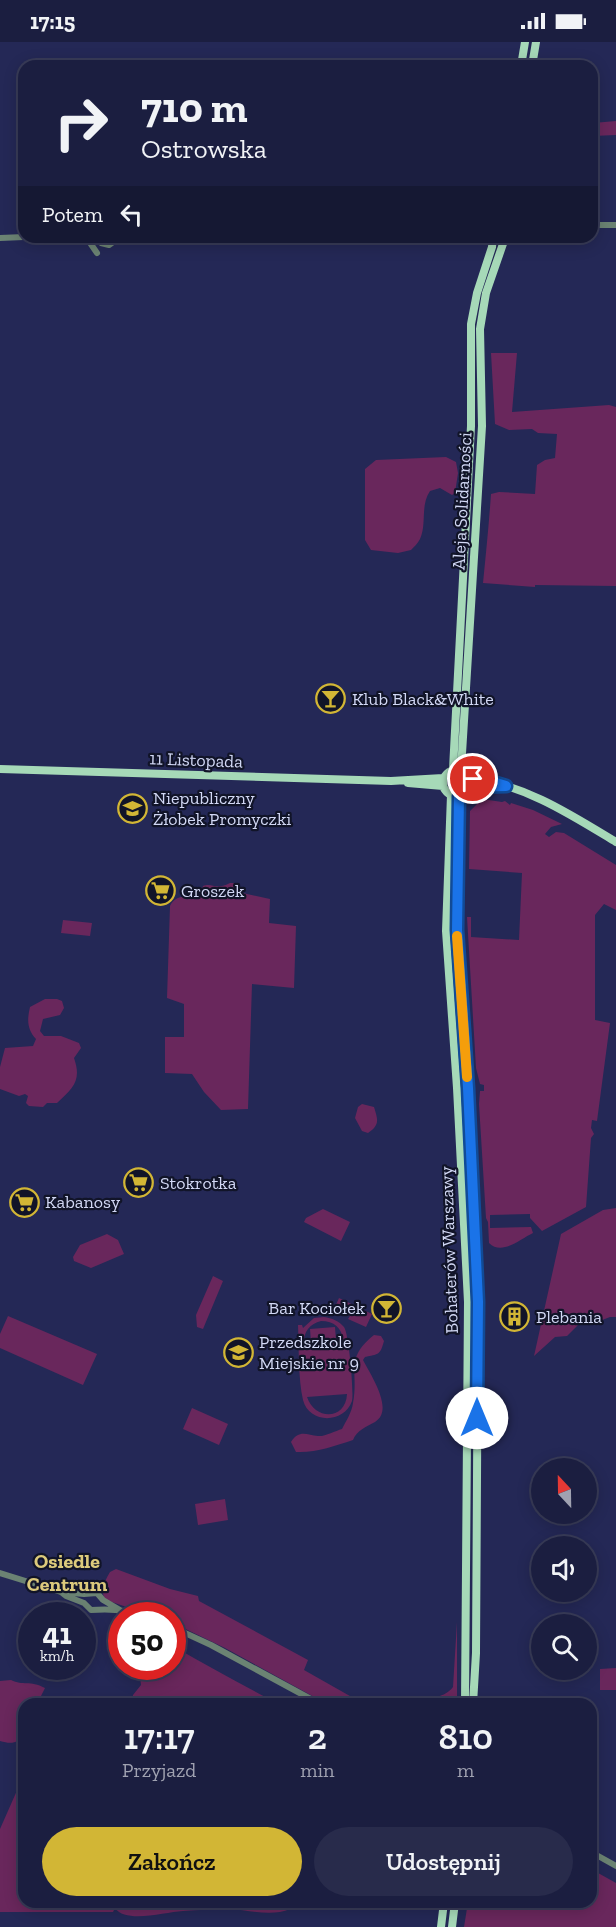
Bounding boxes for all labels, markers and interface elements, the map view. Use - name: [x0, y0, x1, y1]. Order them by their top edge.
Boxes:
- text: 17:15: [30, 8, 75, 35]
- text: 710 m: [141, 82, 248, 133]
- icon: right: [42, 84, 120, 162]
- text: Ostrowska: [141, 133, 267, 165]
- icon: left: [115, 198, 148, 231]
- text: Potem: [42, 201, 103, 228]
- street label: Aleja Solidarności: [447, 432, 477, 570]
- bar icon: Klub Black&White: [315, 683, 347, 715]
- place label: Klub Black&White: [352, 688, 494, 710]
- street label: 11 Listopada: [149, 747, 244, 773]
- pin: [447, 753, 498, 804]
- icon: arrive: [456, 762, 489, 795]
- place label: Niepubliczny Żłobek Promyczki: [153, 787, 291, 830]
- school or university icon: Niepubliczny Żłobek Promyczki: [116, 792, 148, 824]
- supermarket icon: Groszek: [144, 875, 176, 907]
- place label: Groszek: [181, 880, 245, 902]
- street label: Bohaterów Warszawy: [435, 1165, 463, 1334]
- supermarket icon: Stokrotka: [123, 1167, 155, 1199]
- place label: Stokrotka: [160, 1172, 237, 1194]
- supermarket icon: Kabanosy: [8, 1186, 40, 1218]
- place label: Kabanosy: [45, 1191, 121, 1213]
- bar icon: Bar Kociołek: [370, 1292, 402, 1324]
- place label: Bar Kociołek: [268, 1297, 366, 1319]
- building icon: Plebania: [499, 1301, 531, 1333]
- place label: Plebania: [536, 1306, 602, 1328]
- place label: Przedszkole Miejskie nr 9: [259, 1331, 359, 1374]
- school or university icon: Przedszkole Miejskie nr 9: [222, 1336, 254, 1368]
- position arrow: [445, 1386, 509, 1450]
- north arrow: [531, 1458, 597, 1524]
- map controls: [531, 1458, 597, 1680]
- button: sound: [531, 1536, 597, 1602]
- district label: Osiedle Centrum: [27, 1549, 108, 1596]
- speed limit sign: 50: [108, 1602, 186, 1680]
- button: search: [531, 1614, 597, 1680]
- text: 41: [42, 1616, 72, 1652]
- text: km/h: [40, 1647, 74, 1665]
- text: 17:17: [124, 1715, 195, 1758]
- text: 2: [308, 1715, 327, 1758]
- text: 810: [439, 1715, 493, 1758]
- text: Przyjazd: [122, 1758, 196, 1782]
- text: min: [300, 1758, 335, 1782]
- text: m: [457, 1758, 474, 1782]
- button: Zakończ: [42, 1827, 302, 1896]
- button: Udostępnij: [314, 1827, 573, 1896]

